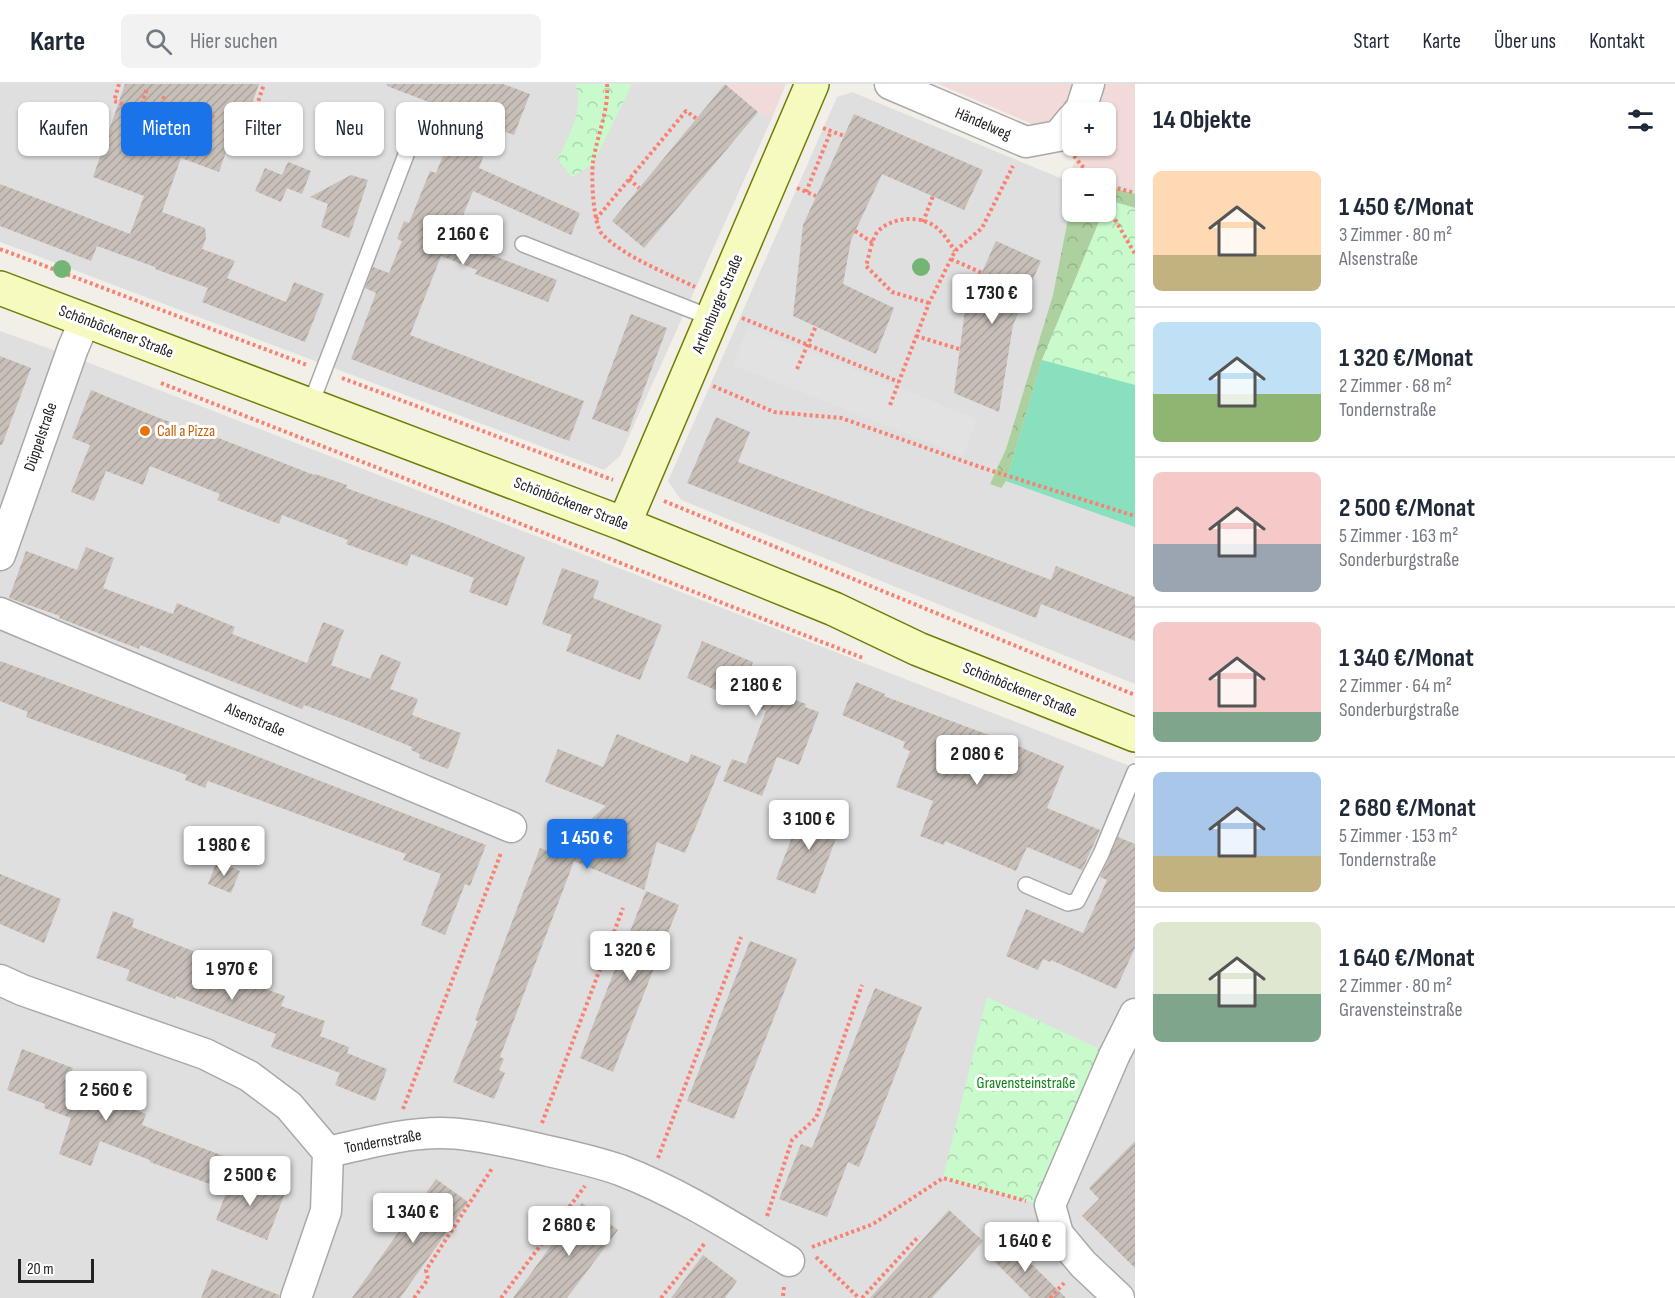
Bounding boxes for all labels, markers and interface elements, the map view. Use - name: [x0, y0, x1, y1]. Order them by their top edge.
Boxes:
- search box: [121, 14, 541, 68]
- text: Karte: [30, 25, 85, 58]
- icon: search: [142, 25, 175, 58]
- text: Hier suchen: [190, 28, 278, 55]
- text: Start: [1353, 29, 1390, 54]
- text: Karte: [1423, 29, 1461, 54]
- text: Über uns: [1494, 29, 1556, 54]
- text: Kontakt: [1589, 29, 1645, 54]
- chip: Kaufen: [18, 102, 109, 156]
- chip: Mieten: [121, 102, 212, 156]
- chip: Filter: [224, 102, 303, 156]
- chip: Neu: [315, 102, 384, 156]
- chip: Wohnung: [396, 102, 505, 156]
- map controls: [1062, 102, 1116, 222]
- button: +: [1062, 102, 1116, 156]
- street label: Händelweg: [952, 104, 1014, 144]
- icon: filters: [1624, 104, 1657, 137]
- text: 14 Objekte: [1153, 105, 1251, 136]
- button: −: [1062, 168, 1116, 222]
- text: 1 450 €/Monat: [1339, 192, 1474, 223]
- icon: home: [1201, 195, 1273, 267]
- pin: 2 160 €: [408, 215, 518, 266]
- text: 2 160 €: [437, 222, 489, 246]
- text: 3 Zimmer · 80 m²: [1339, 223, 1452, 247]
- text: Alsenstraße: [1339, 247, 1418, 271]
- street label: Artlenburger Straße: [688, 252, 747, 357]
- pin: 1 730 €: [937, 274, 1047, 325]
- text: 1 730 €: [966, 281, 1018, 305]
- street label: Schönböckener Straße: [56, 301, 176, 363]
- text: 1 320 €/Monat: [1339, 343, 1473, 374]
- icon: home: [1201, 346, 1273, 418]
- text: 2 Zimmer · 68 m²: [1339, 374, 1452, 398]
- text: Tondernstraße: [1339, 398, 1436, 422]
- street label: Düppelstraße: [20, 400, 62, 474]
- place label: Call a Pizza: [157, 422, 215, 441]
- marker: Call a Pizza: [138, 424, 152, 438]
- street label: Schönböckener Straße: [511, 473, 631, 535]
- text: 2 500 €/Monat: [1339, 493, 1475, 524]
- icon: home: [1201, 496, 1273, 568]
- text: 5 Zimmer · 163 m²: [1339, 524, 1458, 548]
- text: Sonderburgstraße: [1339, 548, 1459, 572]
- text: 1 340 €/Monat: [1339, 643, 1474, 674]
- icon: home: [1201, 646, 1273, 718]
- street label: Schönböckener Straße: [960, 658, 1080, 722]
- pin: 2 180 €: [701, 666, 811, 717]
- text: 2 180 €: [730, 673, 782, 697]
- text: 2 Zimmer · 64 m²: [1339, 674, 1452, 698]
- street label: Alsenstraße: [221, 698, 288, 741]
- text: Sonderburgstraße: [1339, 698, 1459, 722]
- pin: 2 080 €: [922, 735, 1032, 786]
- text: 2 080 €: [950, 742, 1004, 766]
- text: 2 680 €/Monat: [1339, 793, 1476, 824]
- icon: home: [1201, 796, 1273, 868]
- pin: 3 100 €: [754, 800, 864, 851]
- text: 3 100 €: [783, 807, 835, 831]
- pin: 1 450 €: [532, 819, 642, 870]
- text: 5 Zimmer · 153 m²: [1339, 824, 1458, 848]
- pin: 1 980 €: [169, 826, 279, 877]
- text: 1 450 €: [561, 826, 613, 850]
- text: 1 980 €: [198, 833, 250, 857]
- text: Tondernstraße: [1339, 848, 1436, 872]
- pin: 1 320 €: [575, 931, 685, 982]
- text: 1 320 €: [604, 938, 656, 962]
- text: 1 640 €/Monat: [1339, 943, 1475, 974]
- icon: home: [1201, 946, 1273, 1018]
- pin: 1 970 €: [177, 950, 287, 1001]
- text: 1 970 €: [206, 957, 258, 981]
- text: 2 Zimmer · 80 m²: [1339, 974, 1452, 998]
- text: Gravensteinstraße: [1339, 998, 1462, 1022]
- pin: 2 560 €: [51, 1071, 161, 1122]
- park label: Gravensteinstraße: [977, 1074, 1075, 1093]
- text: 2 560 €: [80, 1078, 132, 1102]
- street label: Tondernstraße: [343, 1126, 423, 1158]
- pin: 2 500 €: [195, 1156, 305, 1207]
- text: 2 500 €: [223, 1163, 277, 1187]
- pin: 1 340 €: [358, 1193, 468, 1244]
- text: 1 340 €: [387, 1200, 439, 1224]
- pin: 2 680 €: [514, 1206, 624, 1257]
- text: 2 680 €: [542, 1213, 596, 1237]
- pin: 1 640 €: [970, 1222, 1080, 1273]
- text: 1 640 €: [999, 1229, 1051, 1253]
- scale bar: [18, 1256, 94, 1284]
- text: 20 m: [27, 1260, 54, 1279]

